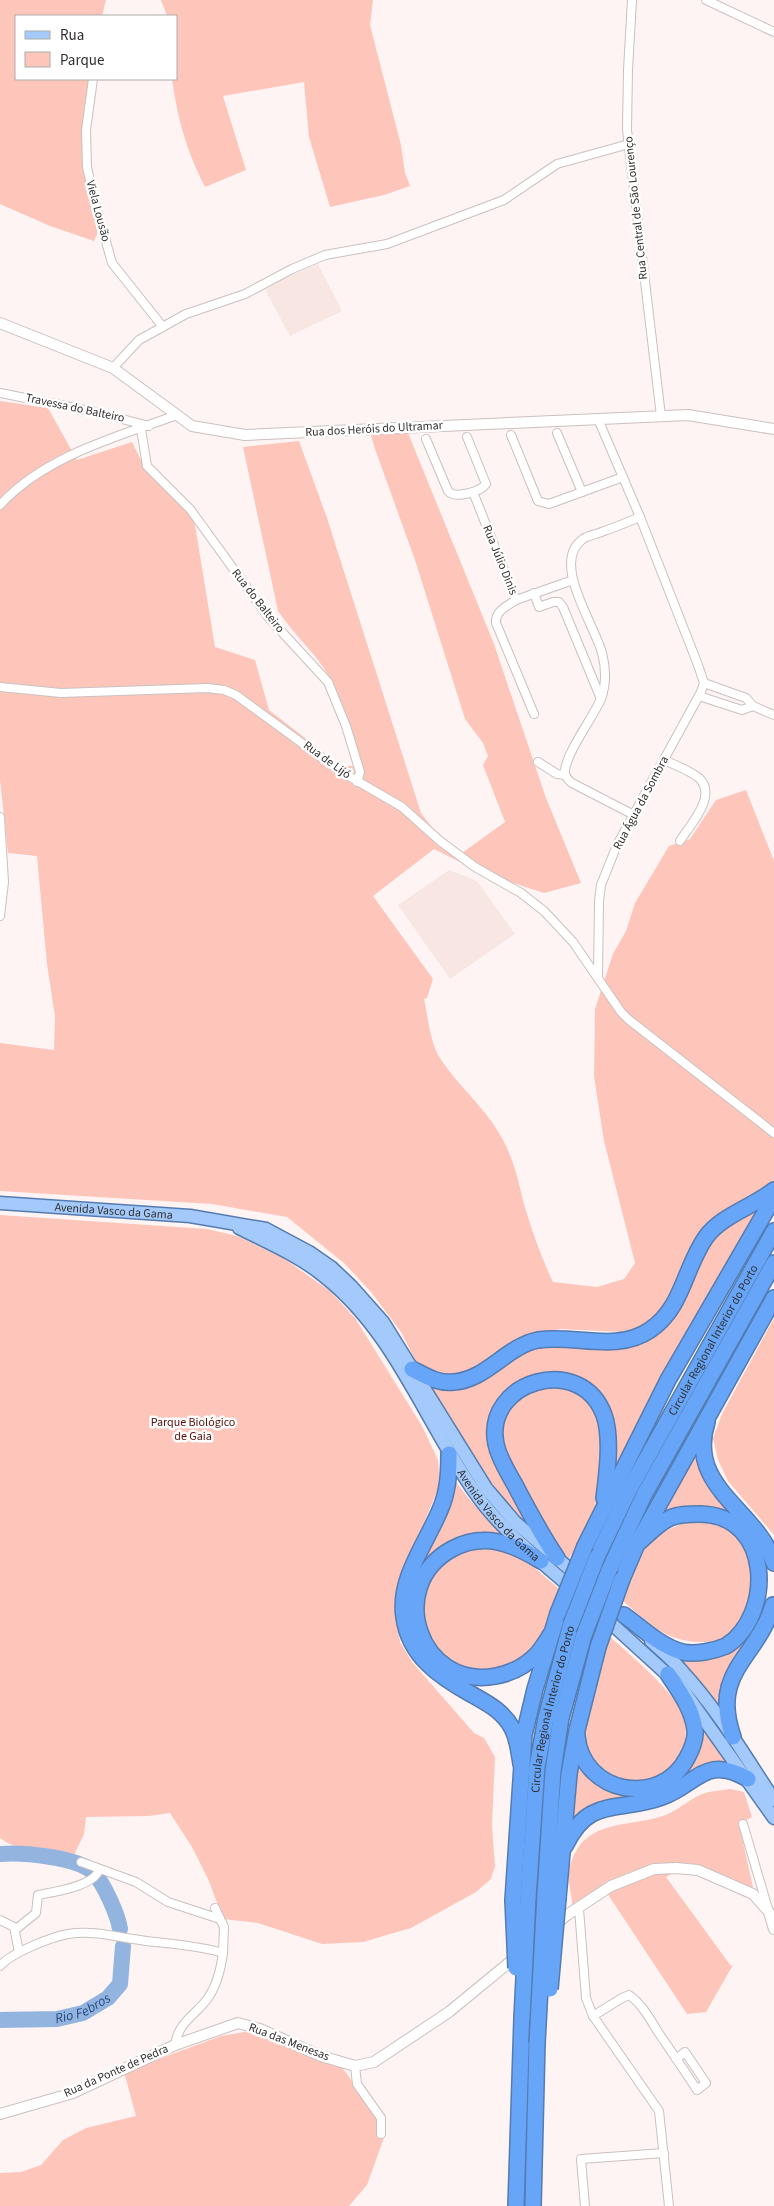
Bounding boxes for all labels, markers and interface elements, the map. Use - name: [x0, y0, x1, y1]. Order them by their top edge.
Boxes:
- legend: [15, 15, 178, 80]
- text: Rua: [60, 25, 84, 46]
- text: Parque: [60, 50, 104, 71]
- street label: Rua Central de São Lourenço: [620, 136, 652, 280]
- street label: Viela Lousão: [82, 178, 114, 244]
- street label: Travessa do Balteiro: [24, 389, 126, 427]
- street label: Rua dos Heróis do Ultramar: [305, 417, 444, 441]
- street label: Rua Júlio Dinis: [478, 523, 522, 597]
- street label: Rua do Balteiro: [228, 565, 288, 637]
- street label: Rua de Lijó: [300, 737, 354, 783]
- street label: Rua Água da Sombra: [609, 753, 673, 853]
- street label: Avenida Vasco da Gama: [54, 1198, 173, 1223]
- street label: Circular Regional Interior do Porto: [664, 1261, 762, 1419]
- park label: Parque Biológico de Gaia: [151, 1414, 235, 1445]
- street label: Avenida Vasco da Gama: [453, 1466, 544, 1565]
- street label: Circular Regional Interior do Porto: [527, 1624, 579, 1793]
- water label: Rio Febros: [53, 1988, 115, 2029]
- street label: Rua das Menesas: [246, 2019, 332, 2065]
- street label: Rua da Ponte de Pedra: [61, 2040, 171, 2102]

